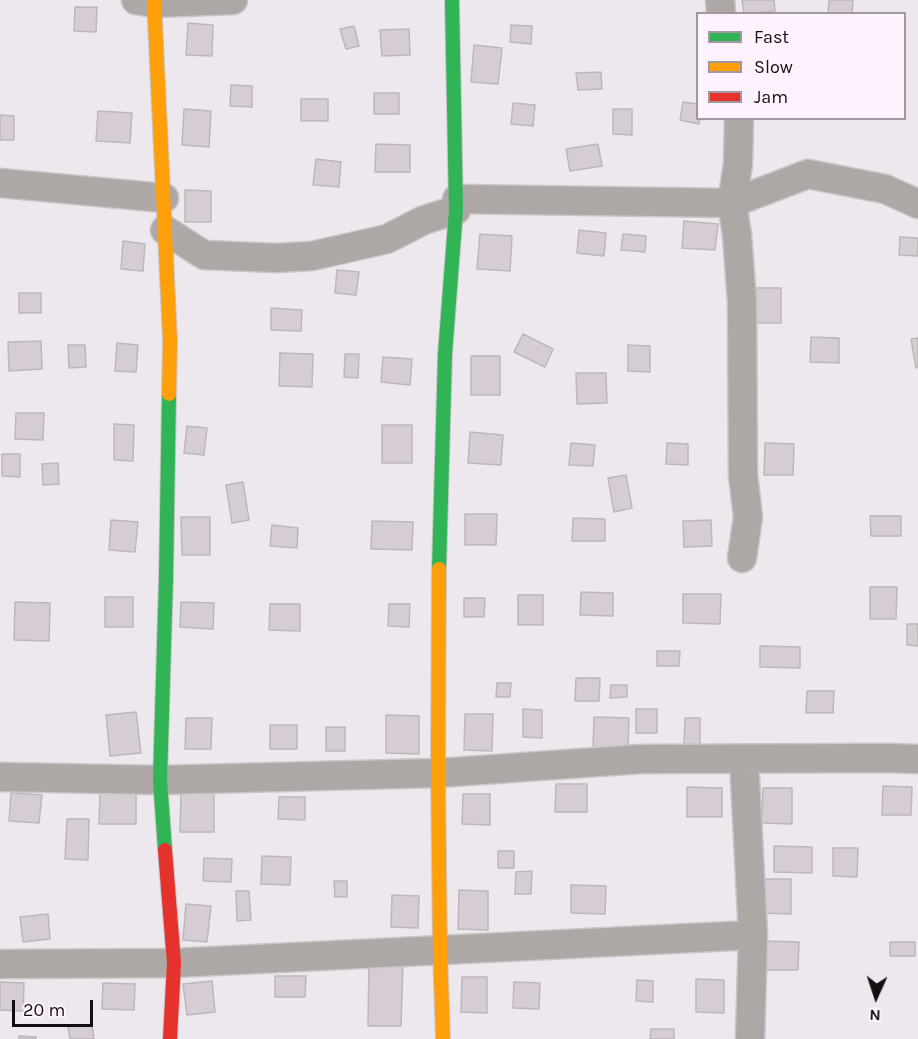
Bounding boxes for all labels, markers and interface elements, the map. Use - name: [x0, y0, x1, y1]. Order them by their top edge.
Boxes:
- legend: [696, 12, 906, 120]
- text: Fast: [754, 26, 789, 48]
- text: Slow: [754, 56, 793, 78]
- text: Jam: [754, 86, 788, 108]
- north arrow: [846, 967, 906, 1027]
- scale bar: [15, 988, 96, 1026]
- text: 20 m: [23, 999, 65, 1021]
- text: N: [869, 1006, 881, 1025]

